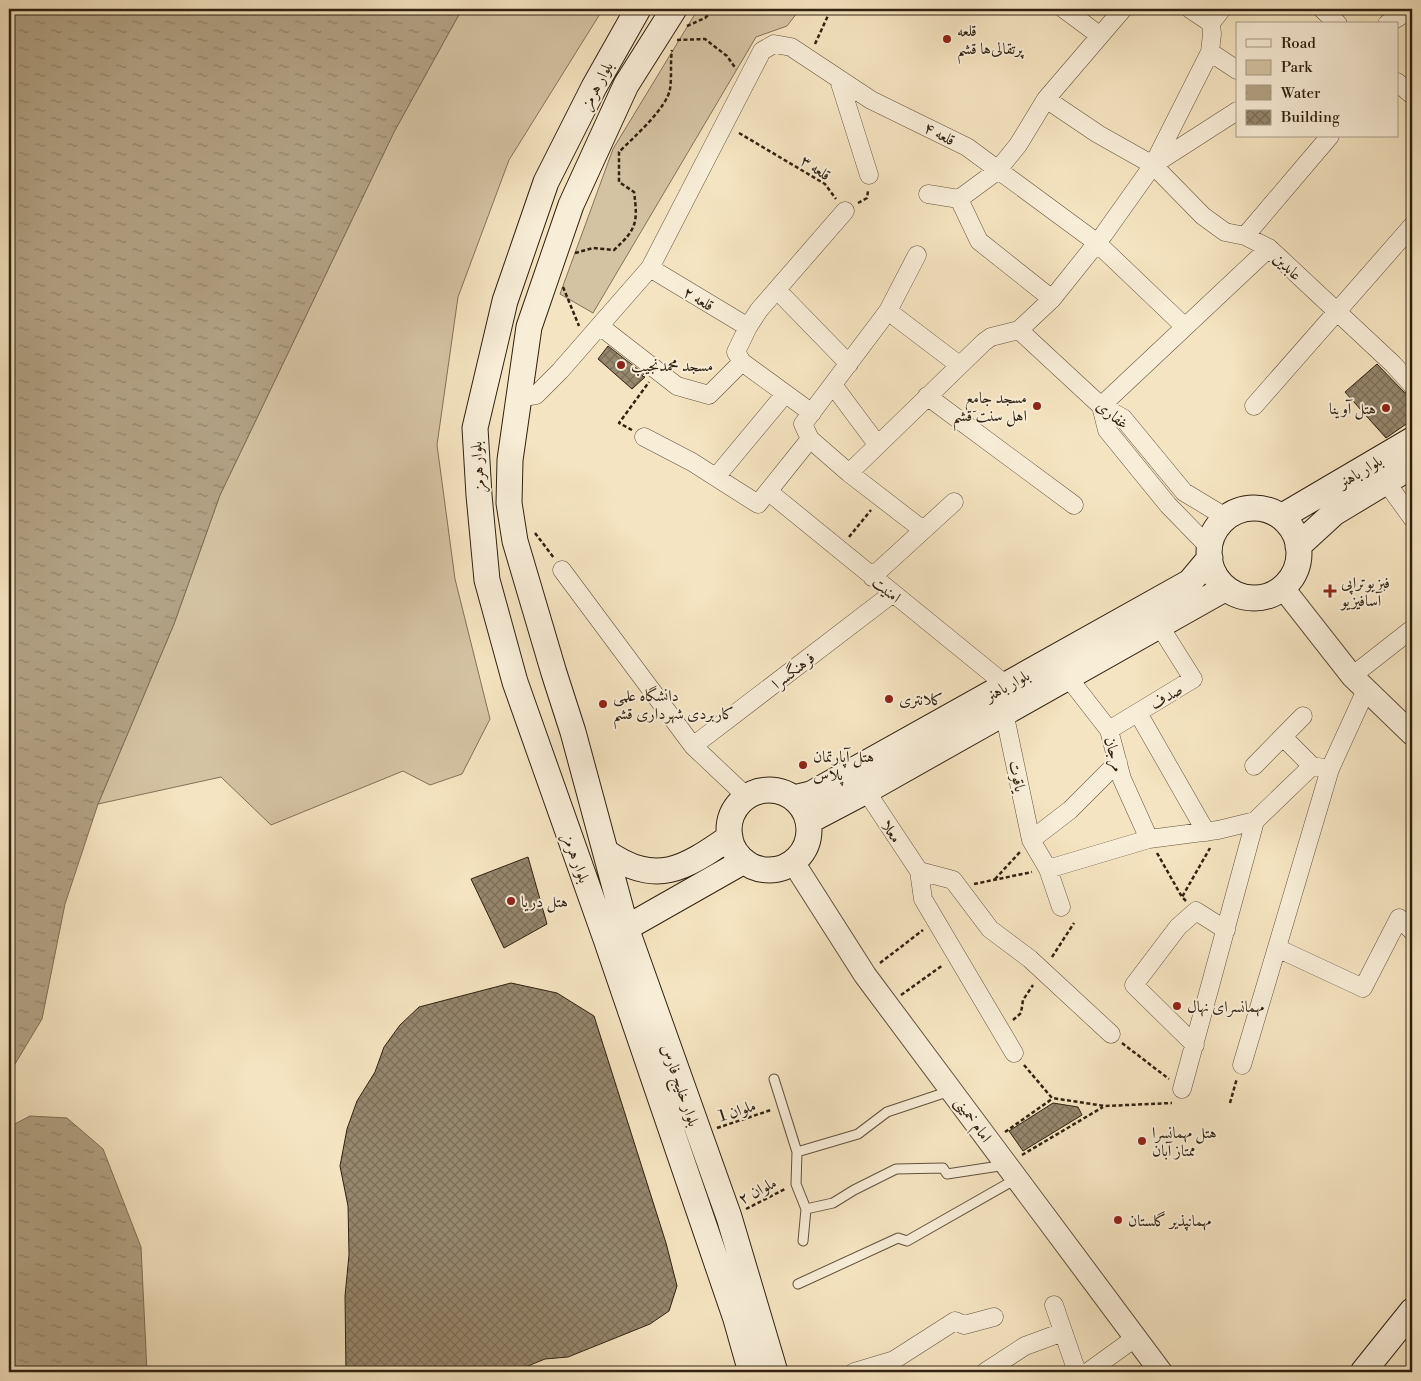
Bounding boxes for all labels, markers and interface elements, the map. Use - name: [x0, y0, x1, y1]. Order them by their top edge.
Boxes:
- place label: قلعه پرتقالی‌ها قشم: [957, 21, 1025, 65]
- legend: [1236, 22, 1398, 138]
- marker: قلعه پرتقالی‌ها قشم: [941, 33, 953, 45]
- text: Road: [1281, 34, 1316, 53]
- street label: بلوار هرمز: [576, 58, 619, 113]
- text: Park: [1281, 58, 1313, 77]
- text: Water: [1280, 84, 1321, 103]
- text: Building: [1280, 108, 1340, 127]
- street label: قلعه ۴: [921, 117, 959, 150]
- street label: قلعه ۳: [796, 150, 834, 185]
- street label: عابدین: [1269, 249, 1306, 285]
- street label: قلعه ۲: [679, 282, 718, 316]
- place label: مسجد محمدنجیب: [631, 356, 713, 376]
- marker: مسجد محمدنجیب: [615, 359, 627, 371]
- place label: مسجد جامع اهل سنت قشم: [952, 388, 1027, 432]
- street label: غفاری: [1092, 396, 1133, 434]
- place label: هتل آوینا: [1329, 399, 1376, 420]
- marker: مسجد جامع اهل سنت قشم: [1031, 400, 1043, 412]
- marker: هتل آوینا: [1380, 402, 1392, 414]
- street label: بلوار هرمز: [466, 441, 491, 493]
- street label: بلوار باهنر: [1333, 451, 1386, 494]
- street label: امنیت: [868, 572, 905, 608]
- place label: فیزیوتراپی آسافیزیو: [1339, 573, 1390, 611]
- marker: فیزیوتراپی آسافیزیو: [1323, 584, 1337, 598]
- street label: فرهنگسرا: [767, 647, 819, 694]
- street label: بلوار باهنر: [980, 665, 1033, 707]
- street label: صدف: [1147, 679, 1186, 714]
- place label: دانشگاه علمی کاربردی شهرداری قشم: [613, 685, 734, 730]
- place label: کلانتری: [899, 690, 943, 710]
- marker: کلانتری: [883, 693, 895, 705]
- marker: دانشگاه علمی کاربردی شهرداری قشم: [597, 698, 609, 710]
- street label: مرجان: [1099, 734, 1129, 774]
- place label: هتل آپارتمان پلاس: [813, 747, 874, 786]
- marker: هتل آپارتمان پلاس: [797, 759, 809, 771]
- street label: یاقوت: [1004, 759, 1030, 795]
- street label: معلا: [876, 816, 906, 847]
- street label: بلوار هرمز: [557, 831, 594, 886]
- place label: هتل دریا: [521, 892, 568, 913]
- marker: هتل دریا: [505, 895, 517, 907]
- place label: مهمانسرای نهال: [1187, 997, 1264, 1017]
- marker: مهمانسرای نهال: [1171, 1000, 1183, 1012]
- street label: بلوار خلیج فارس: [653, 1041, 704, 1131]
- street label: امام خمینی: [947, 1093, 996, 1149]
- street label: ملوان 1: [716, 1096, 759, 1126]
- place label: هتل مهمانسرا ممتاز آبان: [1152, 1123, 1217, 1161]
- marker: هتل مهمانسرا ممتاز آبان: [1136, 1135, 1148, 1147]
- street label: ملوان ۲: [735, 1173, 780, 1209]
- place label: مهمانپذیر گلستان: [1128, 1211, 1211, 1231]
- marker: مهمانپذیر گلستان: [1112, 1214, 1124, 1226]

